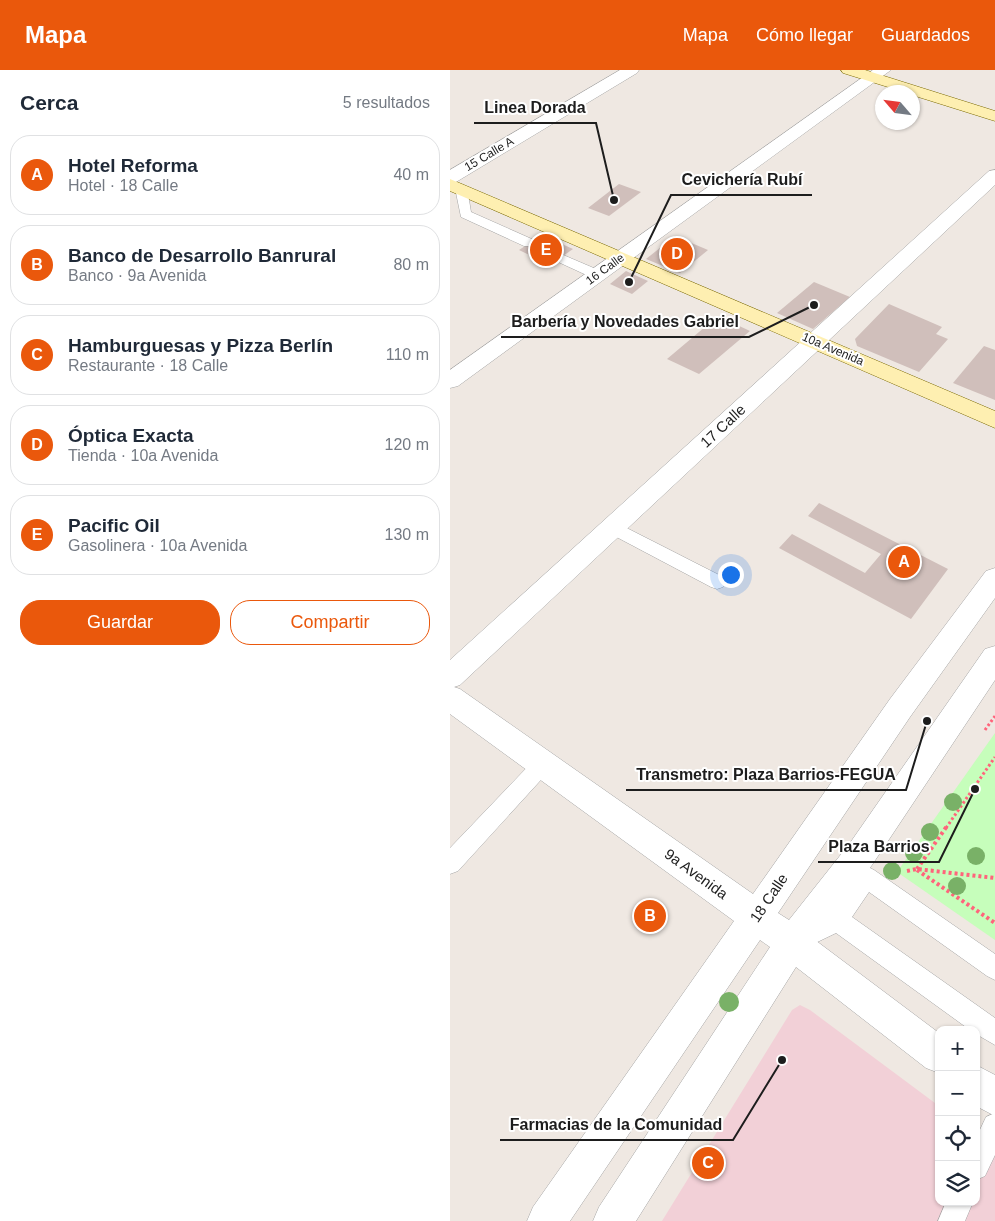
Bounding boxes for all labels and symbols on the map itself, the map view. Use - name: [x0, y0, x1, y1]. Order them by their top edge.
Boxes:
- north arrow: [875, 85, 920, 130]
- callout: Linea Dorada: [474, 92, 596, 123]
- text: Linea Dorada: [484, 99, 586, 116]
- street label: 15 Calle A: [462, 134, 516, 174]
- callout: Cevichería Rubí: [671, 164, 812, 195]
- text: Cevichería Rubí: [682, 171, 803, 188]
- pin: E: [530, 231, 562, 269]
- pin: D: [661, 235, 693, 273]
- street label: 16 Calle: [583, 250, 627, 288]
- callout: Barbería y Novedades Gabriel: [501, 306, 749, 337]
- text: Barbería y Novedades Gabriel: [511, 313, 739, 330]
- street label: 10a Avenida: [800, 330, 866, 368]
- street label: 17 Calle: [697, 401, 749, 451]
- pin: A: [888, 543, 920, 581]
- your location: [718, 562, 744, 588]
- callout: Transmetro: Plaza Barrios-FEGUA: [626, 759, 906, 790]
- text: Transmetro: Plaza Barrios-FEGUA: [636, 766, 896, 783]
- callout: Plaza Barrios: [818, 831, 939, 862]
- text: Plaza Barrios: [828, 838, 930, 855]
- street label: 9a Avenida: [661, 845, 732, 903]
- street label: 18 Calle: [746, 870, 791, 925]
- pin: B: [634, 897, 666, 935]
- callout: Farmacias de la Comunidad: [500, 1109, 733, 1140]
- text: Farmacias de la Comunidad: [510, 1116, 722, 1133]
- pin: C: [692, 1144, 724, 1182]

